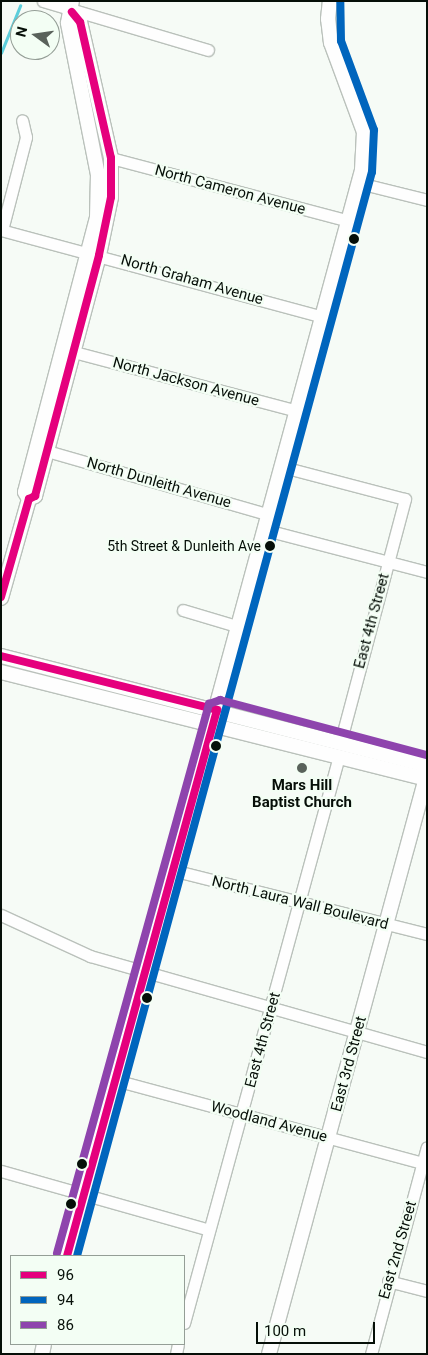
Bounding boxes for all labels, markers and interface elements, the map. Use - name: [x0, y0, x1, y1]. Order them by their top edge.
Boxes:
- north arrow: [10, 10, 60, 60]
- text: N: [12, 25, 30, 38]
- street label: North Cameron Avenue: [153, 161, 307, 219]
- unlabelled marker: [349, 234, 359, 244]
- street label: North Graham Avenue: [119, 251, 265, 309]
- street label: North Jackson Avenue: [111, 354, 261, 410]
- street label: North Dunleith Avenue: [85, 454, 233, 512]
- place label: 5th Street & Dunleith Ave: [107, 538, 261, 554]
- marker: 5th Street & Dunleith Ave: [265, 541, 275, 551]
- street label: East 4th Street: [351, 571, 393, 671]
- unlabelled marker: [211, 741, 221, 751]
- marker: Mars Hill Baptist Church: [296, 762, 308, 774]
- place label: Mars Hill Baptist Church: [252, 776, 352, 811]
- street label: North Laura Wall Boulevard: [210, 872, 390, 934]
- street label: East 4th Street: [242, 990, 284, 1090]
- unlabelled marker: [142, 993, 152, 1003]
- street label: East 3rd Street: [328, 1014, 370, 1114]
- street label: Woodland Avenue: [209, 1098, 329, 1146]
- unlabelled marker: [77, 1159, 87, 1169]
- unlabelled marker: [66, 1199, 76, 1209]
- street label: East 2nd Street: [375, 1199, 421, 1301]
- legend: [10, 1255, 185, 1345]
- text: 96: [57, 1266, 74, 1284]
- text: 94: [57, 1291, 74, 1309]
- scale bar: [258, 1312, 377, 1344]
- text: 86: [57, 1316, 74, 1334]
- text: 100 m: [264, 1322, 306, 1340]

